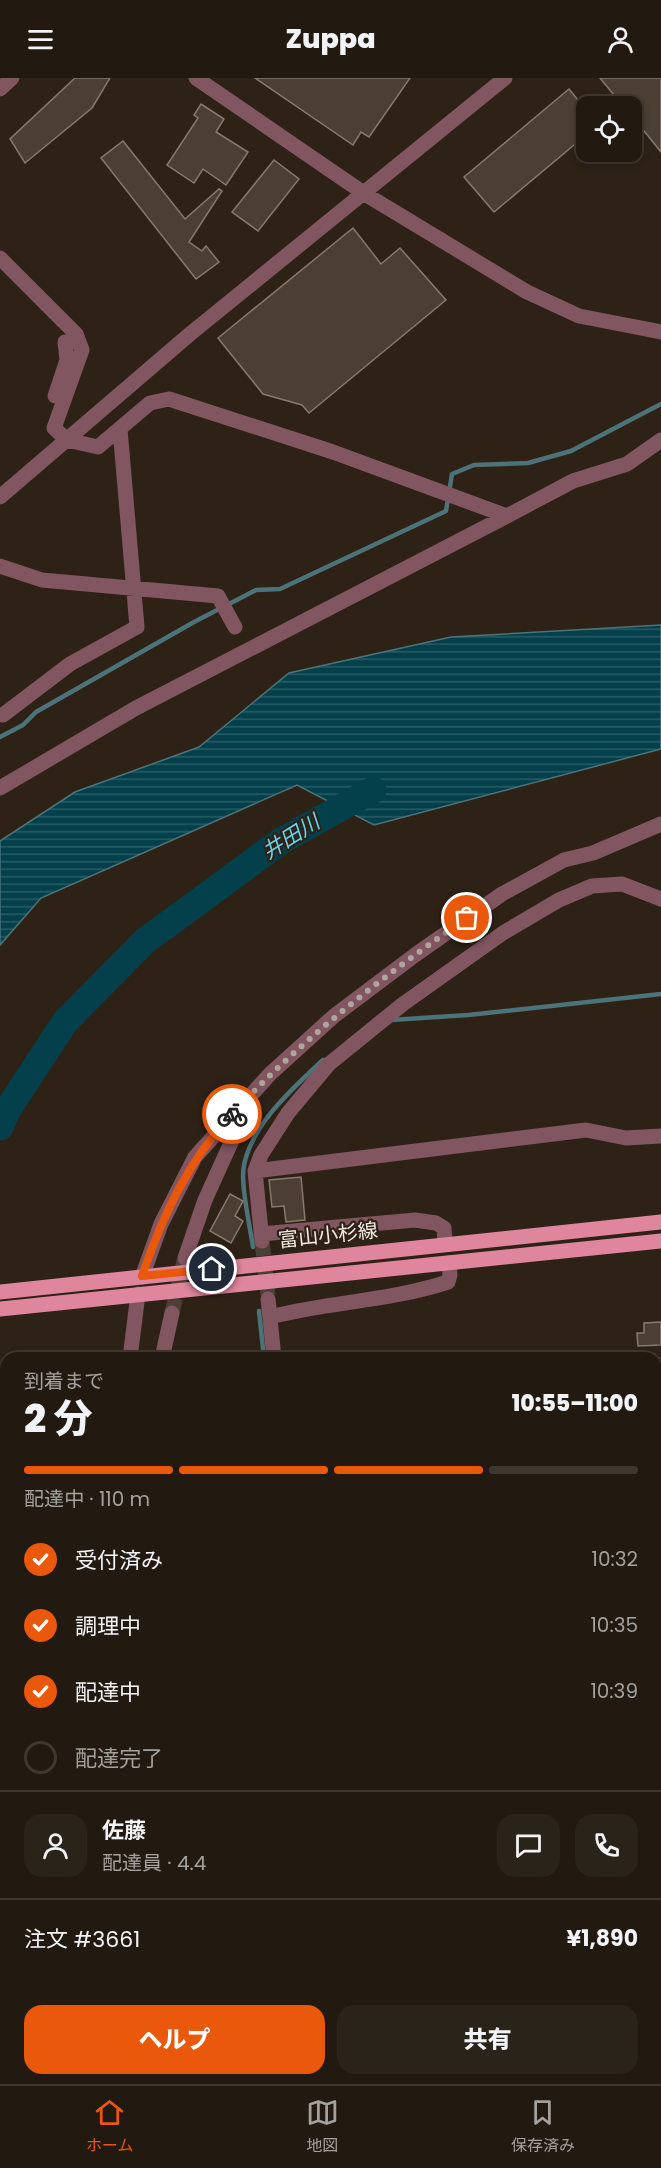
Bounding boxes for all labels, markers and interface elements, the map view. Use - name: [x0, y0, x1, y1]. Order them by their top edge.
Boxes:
- text: Zuppa: [285, 20, 376, 57]
- icon: menu: [24, 23, 57, 56]
- icon: person: [604, 23, 637, 56]
- map controls: [576, 96, 642, 162]
- button: locate: [576, 96, 642, 162]
- water label: 井田川: [256, 807, 327, 866]
- pin: [441, 892, 492, 943]
- icon: bag: [450, 901, 483, 934]
- courier: [202, 1084, 262, 1144]
- icon: bike: [216, 1098, 249, 1131]
- street label: 富山小杉線: [277, 1216, 379, 1254]
- pin: [186, 1243, 237, 1294]
- icon: home: [195, 1252, 228, 1285]
- text: 到着まで: [24, 1367, 104, 1395]
- text: 10:55–11:00: [512, 1388, 638, 1419]
- text: 2 分: [24, 1391, 93, 1446]
- text: 配達中 · 110 m: [24, 1485, 150, 1513]
- icon: check: [24, 1543, 57, 1576]
- text: 受付済み: [75, 1545, 163, 1576]
- text: 10:32: [592, 1545, 638, 1573]
- icon: check: [24, 1609, 57, 1642]
- text: 調理中: [75, 1611, 141, 1642]
- text: 10:35: [590, 1611, 638, 1639]
- icon: check: [24, 1675, 57, 1708]
- text: 配達中: [75, 1677, 141, 1708]
- text: 10:39: [590, 1677, 638, 1705]
- text: 配達完了: [75, 1743, 163, 1774]
- button: person: [24, 1814, 87, 1877]
- button: chat: [497, 1814, 560, 1877]
- button: phone: [575, 1814, 638, 1877]
- text: 佐藤: [102, 1815, 146, 1846]
- text: 配達員 · 4.4: [102, 1849, 206, 1877]
- text: ¥1,890: [567, 1923, 638, 1954]
- text: 注文 #3661: [24, 1924, 140, 1955]
- button: ヘルプ: [24, 2005, 325, 2074]
- button: 共有: [337, 2005, 638, 2074]
- tab: ホーム: [86, 2096, 134, 2158]
- tab: 地図: [306, 2096, 339, 2158]
- tab: 保存済み: [511, 2096, 575, 2158]

